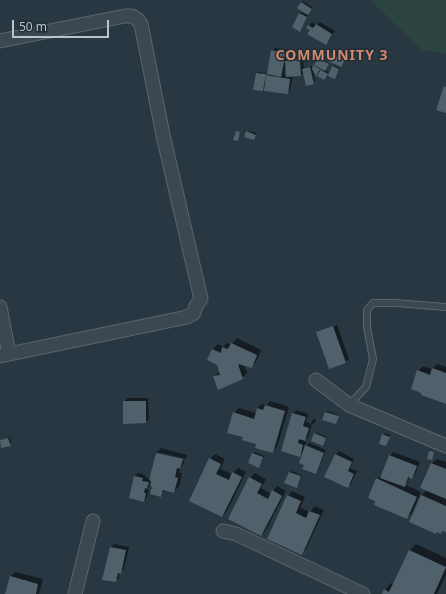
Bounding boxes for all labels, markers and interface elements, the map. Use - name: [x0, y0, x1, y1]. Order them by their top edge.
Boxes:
- scale bar: [14, 12, 111, 38]
- text: 50 m: [19, 18, 47, 35]
- district label: COMMUNITY 3: [275, 48, 389, 64]

